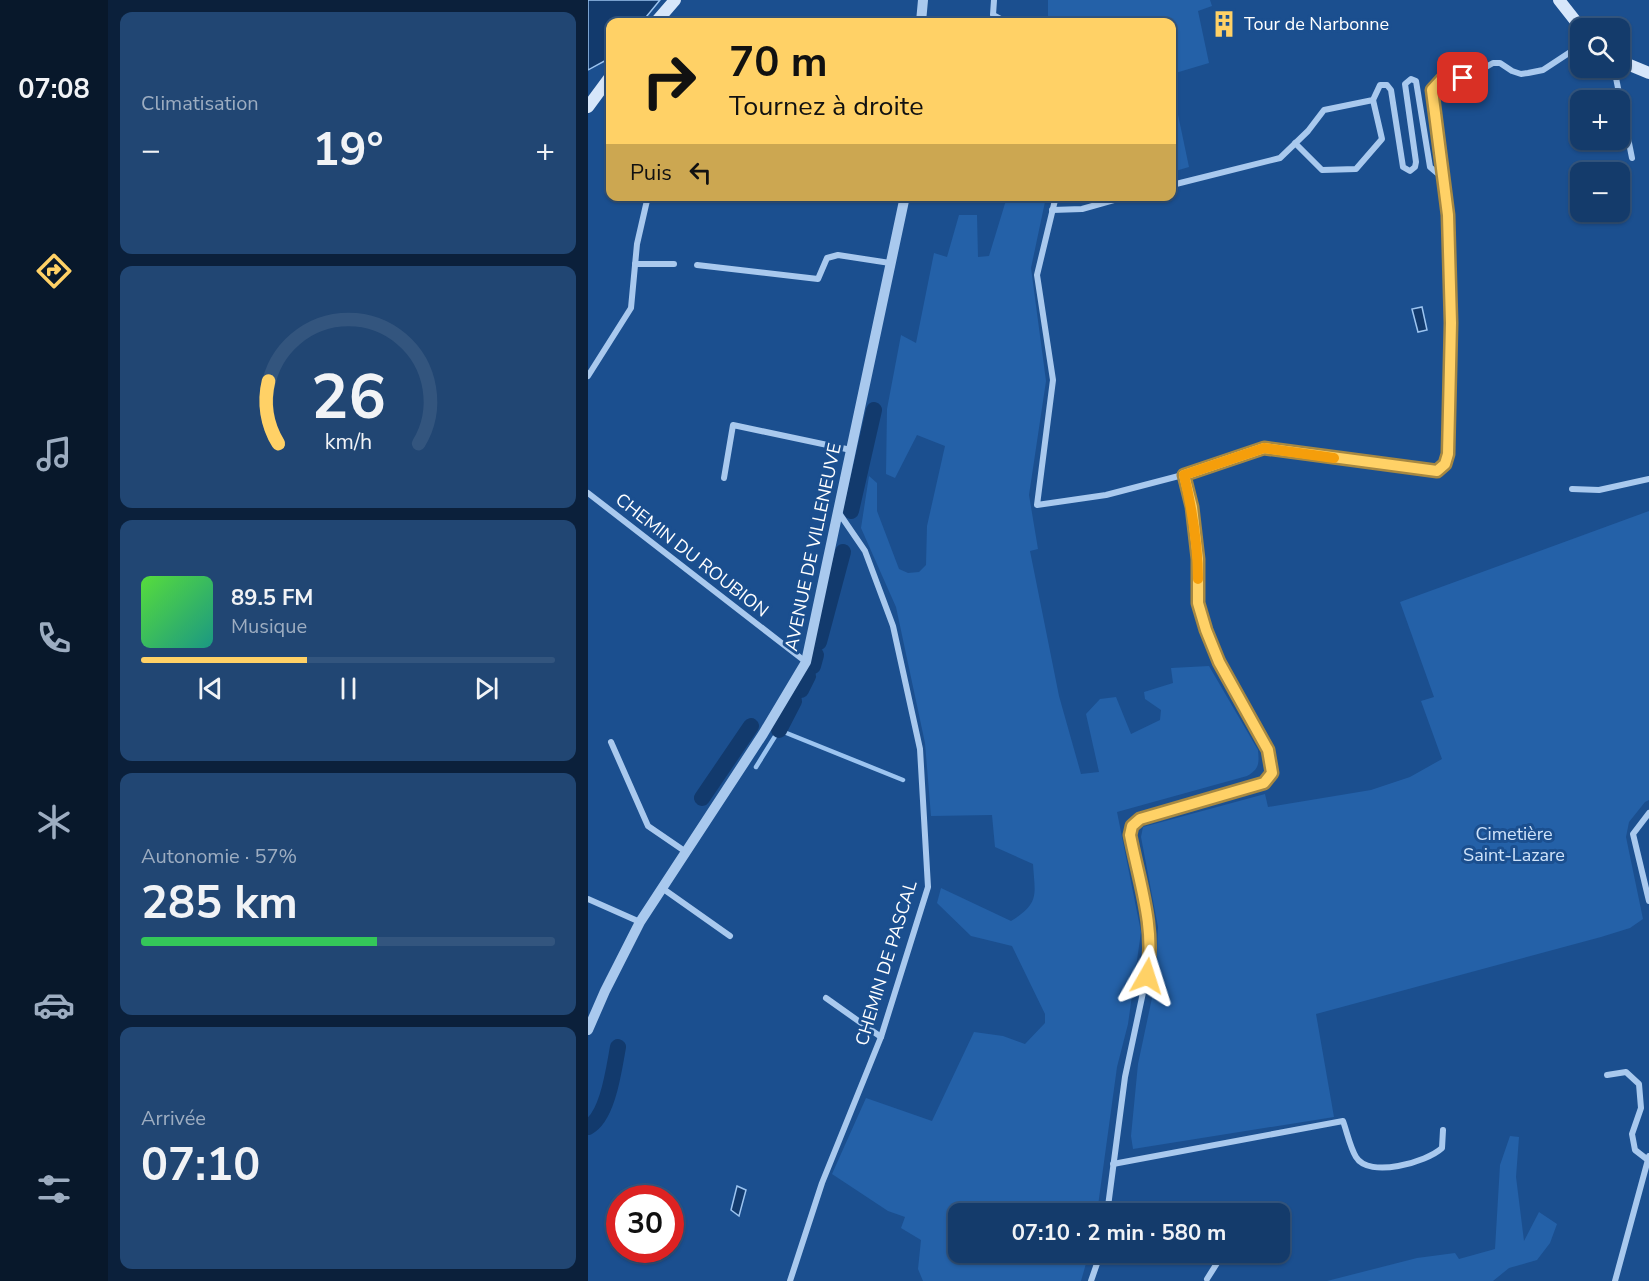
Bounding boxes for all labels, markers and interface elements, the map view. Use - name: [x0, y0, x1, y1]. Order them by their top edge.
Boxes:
- building icon: Tour de Narbonne: [1209, 9, 1239, 39]
- place label: Tour de Narbonne: [1244, 12, 1389, 36]
- map controls: [1570, 18, 1630, 222]
- button: search: [1570, 18, 1630, 78]
- text: 70 m: [729, 34, 828, 91]
- icon: right: [630, 42, 708, 120]
- pin: [1437, 52, 1488, 103]
- icon: arrive: [1446, 61, 1479, 94]
- text: 07:08: [18, 71, 90, 108]
- text: Tournez à droite: [729, 88, 924, 125]
- text: Climatisation: [141, 90, 259, 117]
- button: +: [1570, 90, 1630, 150]
- text: 19°: [312, 120, 384, 181]
- text: −: [141, 128, 161, 173]
- text: +: [535, 128, 555, 173]
- icon: left: [684, 156, 717, 189]
- text: Puis: [630, 158, 672, 188]
- button: −: [1570, 162, 1630, 222]
- icon: directions: [33, 250, 75, 292]
- text: 26: [311, 355, 385, 440]
- text: km/h: [324, 427, 372, 457]
- icon: music: [33, 433, 75, 475]
- street label: AVENUE DE VILLENEUVE: [779, 441, 847, 653]
- street label: CHEMIN DU ROUBION: [610, 488, 774, 622]
- text: 89.5 FM: [231, 583, 313, 613]
- text: Musique: [231, 613, 307, 640]
- icon: phone: [33, 617, 75, 659]
- icon: previous: [194, 672, 227, 705]
- icon: pause: [332, 672, 365, 705]
- icon: next: [470, 672, 503, 705]
- icon: climate: [33, 801, 75, 843]
- park label: Cimetière Saint-Lazare: [1463, 822, 1565, 867]
- text: Autonomie · 57%: [141, 843, 297, 870]
- text: 285 km: [141, 873, 298, 934]
- street label: CHEMIN DE PASCAL: [849, 877, 923, 1049]
- position arrow: [1115, 944, 1179, 1008]
- icon: car: [33, 984, 75, 1026]
- text: Arrivée: [141, 1105, 206, 1132]
- text: 07:10: [141, 1135, 260, 1196]
- icon: filters: [33, 1168, 75, 1210]
- speed limit sign: 30: [606, 1185, 684, 1263]
- text: 07:10 · 2 min · 580 m: [1012, 1218, 1226, 1248]

